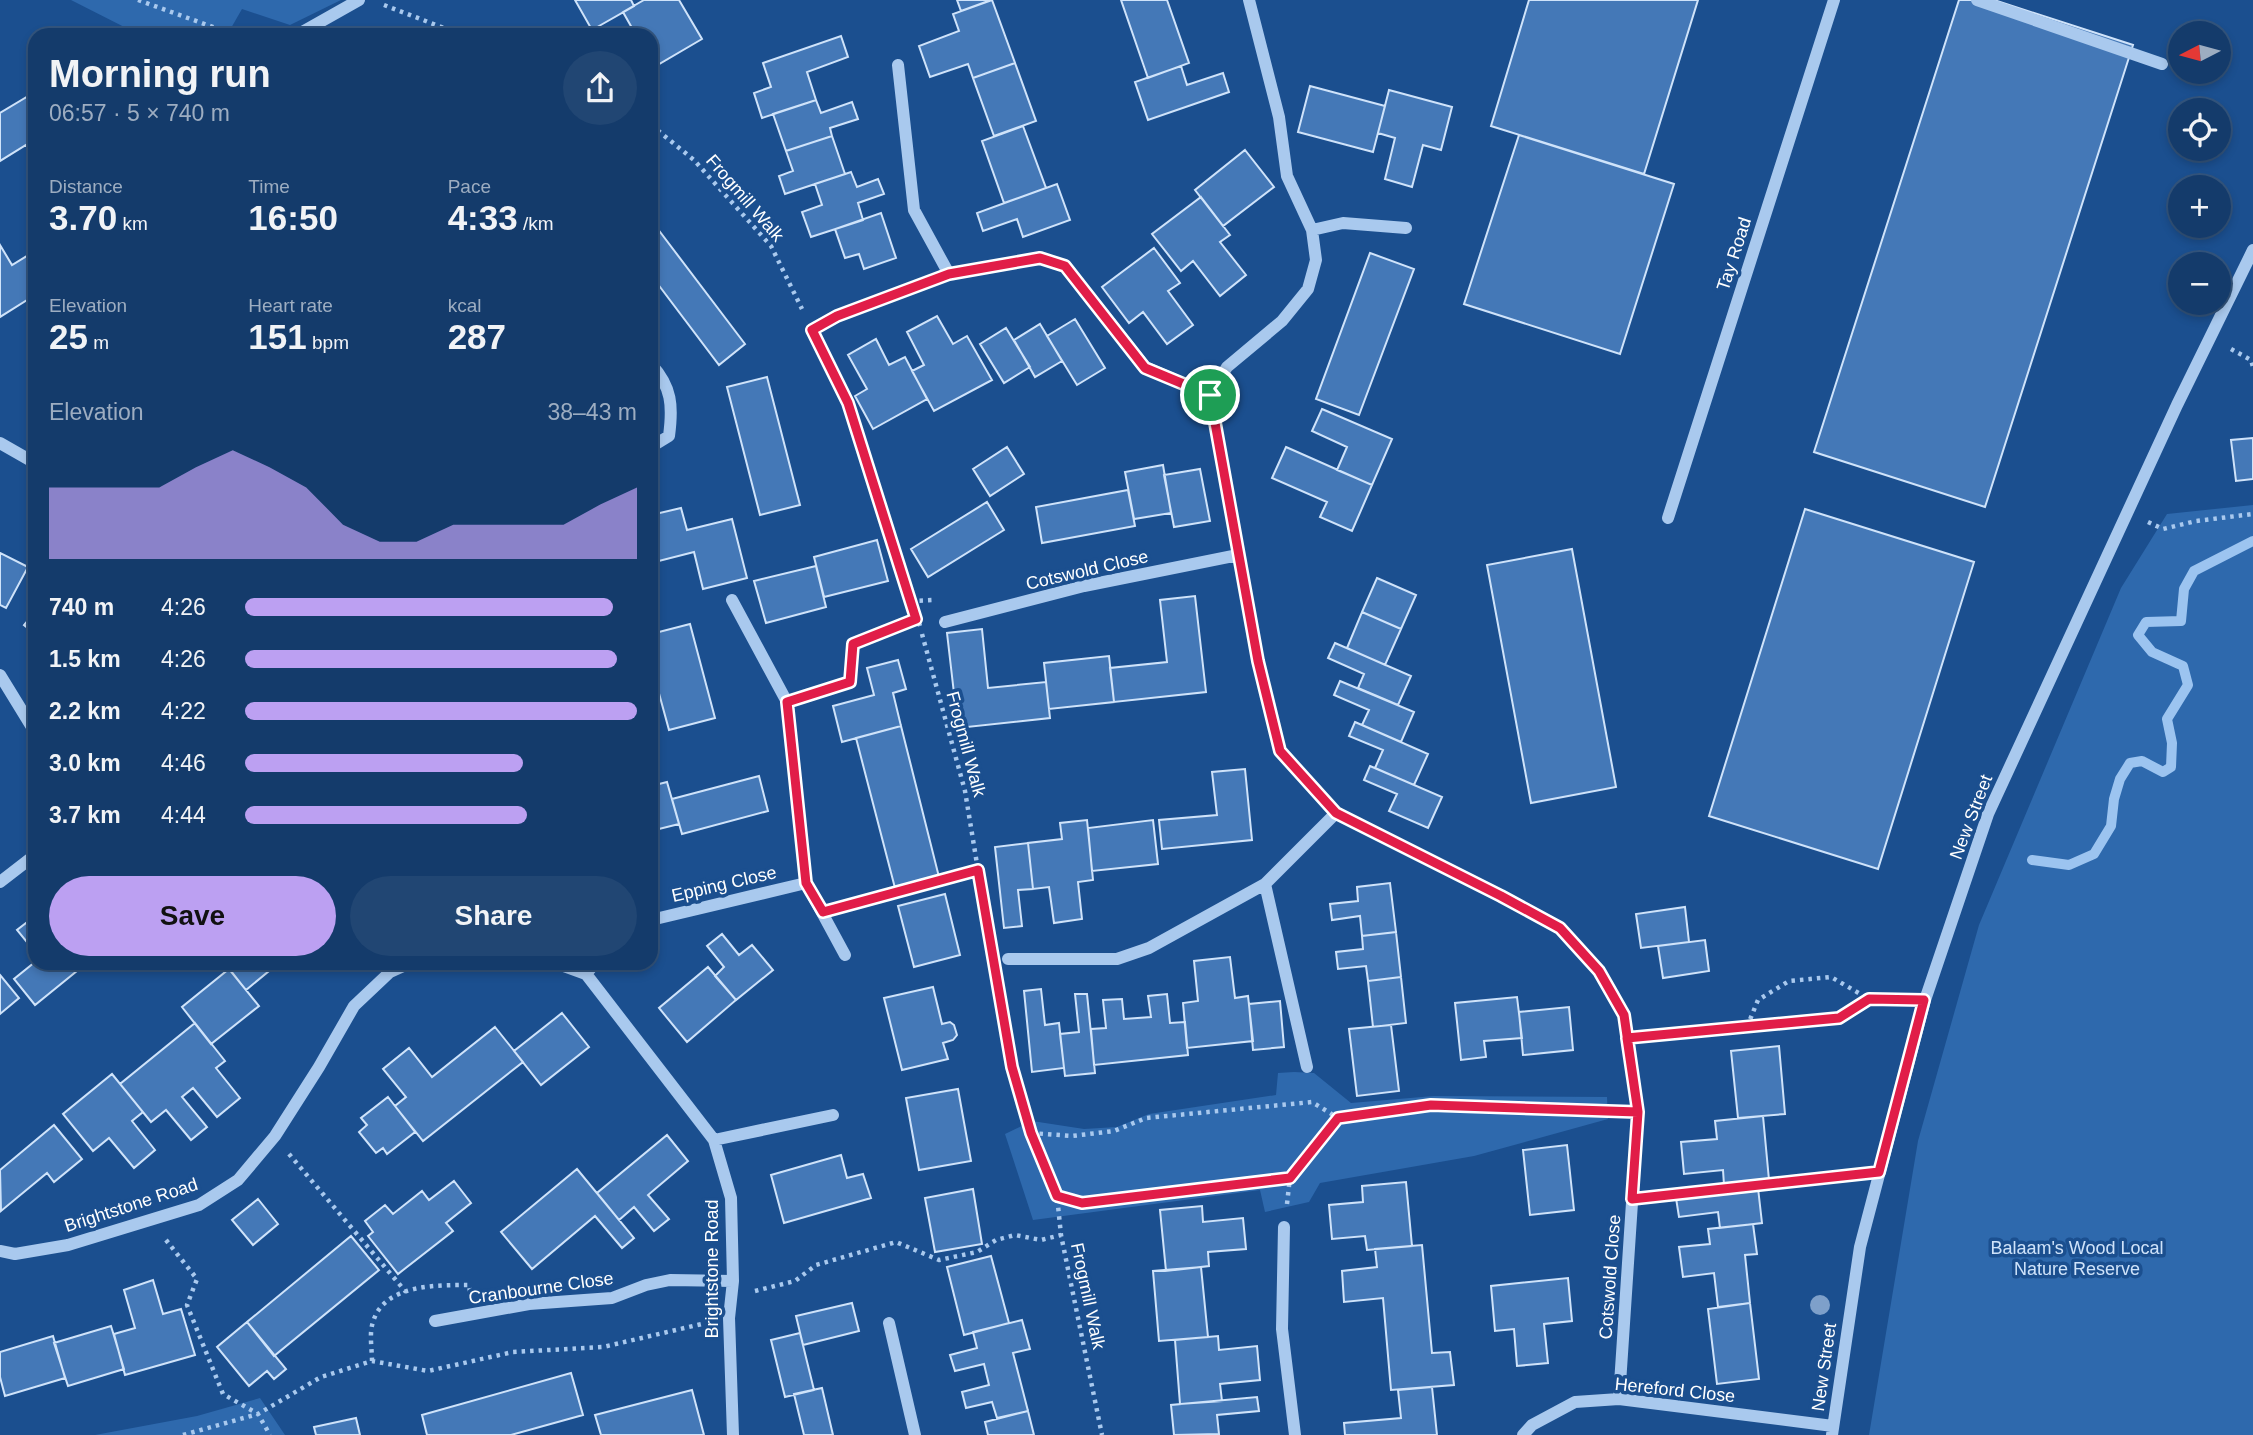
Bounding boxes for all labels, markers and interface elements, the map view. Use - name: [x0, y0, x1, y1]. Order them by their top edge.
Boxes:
- north arrow: [2168, 21, 2231, 84]
- map controls: [2168, 21, 2231, 315]
- button: share: [563, 51, 637, 125]
- text: Morning run: [49, 53, 271, 95]
- button: locate: [2168, 98, 2231, 161]
- text: 06:57 · 5 × 740 m: [49, 100, 230, 126]
- street label: Frogmill Walk: [702, 151, 789, 246]
- button: +: [2168, 175, 2231, 238]
- text: Distance: [49, 176, 123, 197]
- text: Time: [248, 176, 290, 197]
- text: Pace: [448, 176, 491, 197]
- text: 3.70: [49, 198, 117, 237]
- text: 16:50: [248, 198, 338, 237]
- text: 4:33: [448, 198, 518, 237]
- text: km: [117, 213, 148, 234]
- text: /km: [518, 213, 554, 234]
- street label: Tay Road: [1713, 215, 1755, 293]
- button: −: [2168, 252, 2231, 315]
- text: Elevation: [49, 295, 127, 316]
- text: Heart rate: [248, 295, 333, 316]
- text: kcal: [448, 295, 481, 316]
- text: 25: [49, 317, 88, 356]
- text: 151: [248, 317, 307, 356]
- text: 287: [448, 317, 506, 356]
- text: m: [88, 332, 109, 353]
- text: bpm: [307, 332, 349, 353]
- pin: [1180, 365, 1240, 425]
- icon: arrive: [1191, 376, 1229, 414]
- text: Elevation: [49, 399, 144, 425]
- text: 38–43 m: [547, 399, 637, 425]
- street label: Cotswold Close: [1024, 546, 1150, 594]
- text: 740 m: [49, 594, 114, 620]
- text: 4:26: [161, 594, 206, 620]
- text: 1.5 km: [49, 646, 121, 672]
- text: 4:26: [161, 646, 206, 672]
- street label: Frogmill Walk: [942, 689, 990, 800]
- text: 2.2 km: [49, 698, 121, 724]
- text: 4:22: [161, 698, 206, 724]
- text: 3.0 km: [49, 750, 121, 776]
- text: 4:46: [161, 750, 206, 776]
- street label: New Street: [1946, 772, 1996, 862]
- text: 3.7 km: [49, 802, 121, 828]
- text: 4:44: [161, 802, 206, 828]
- street label: Epping Close: [670, 862, 778, 906]
- button: Save: [49, 876, 336, 956]
- button: Share: [350, 876, 637, 956]
- street label: Brightstone Road: [62, 1174, 200, 1236]
- street label: Brightstone Road: [702, 1199, 722, 1339]
- street label: Cotswold Close: [1596, 1214, 1624, 1340]
- park label: Balaam's Wood Local Nature Reserve: [1990, 1238, 2164, 1279]
- street label: Frogmill Walk: [1067, 1241, 1109, 1352]
- street label: Cranbourne Close: [467, 1268, 615, 1308]
- street label: New Street: [1808, 1322, 1840, 1412]
- street label: Hereford Close: [1614, 1374, 1736, 1406]

